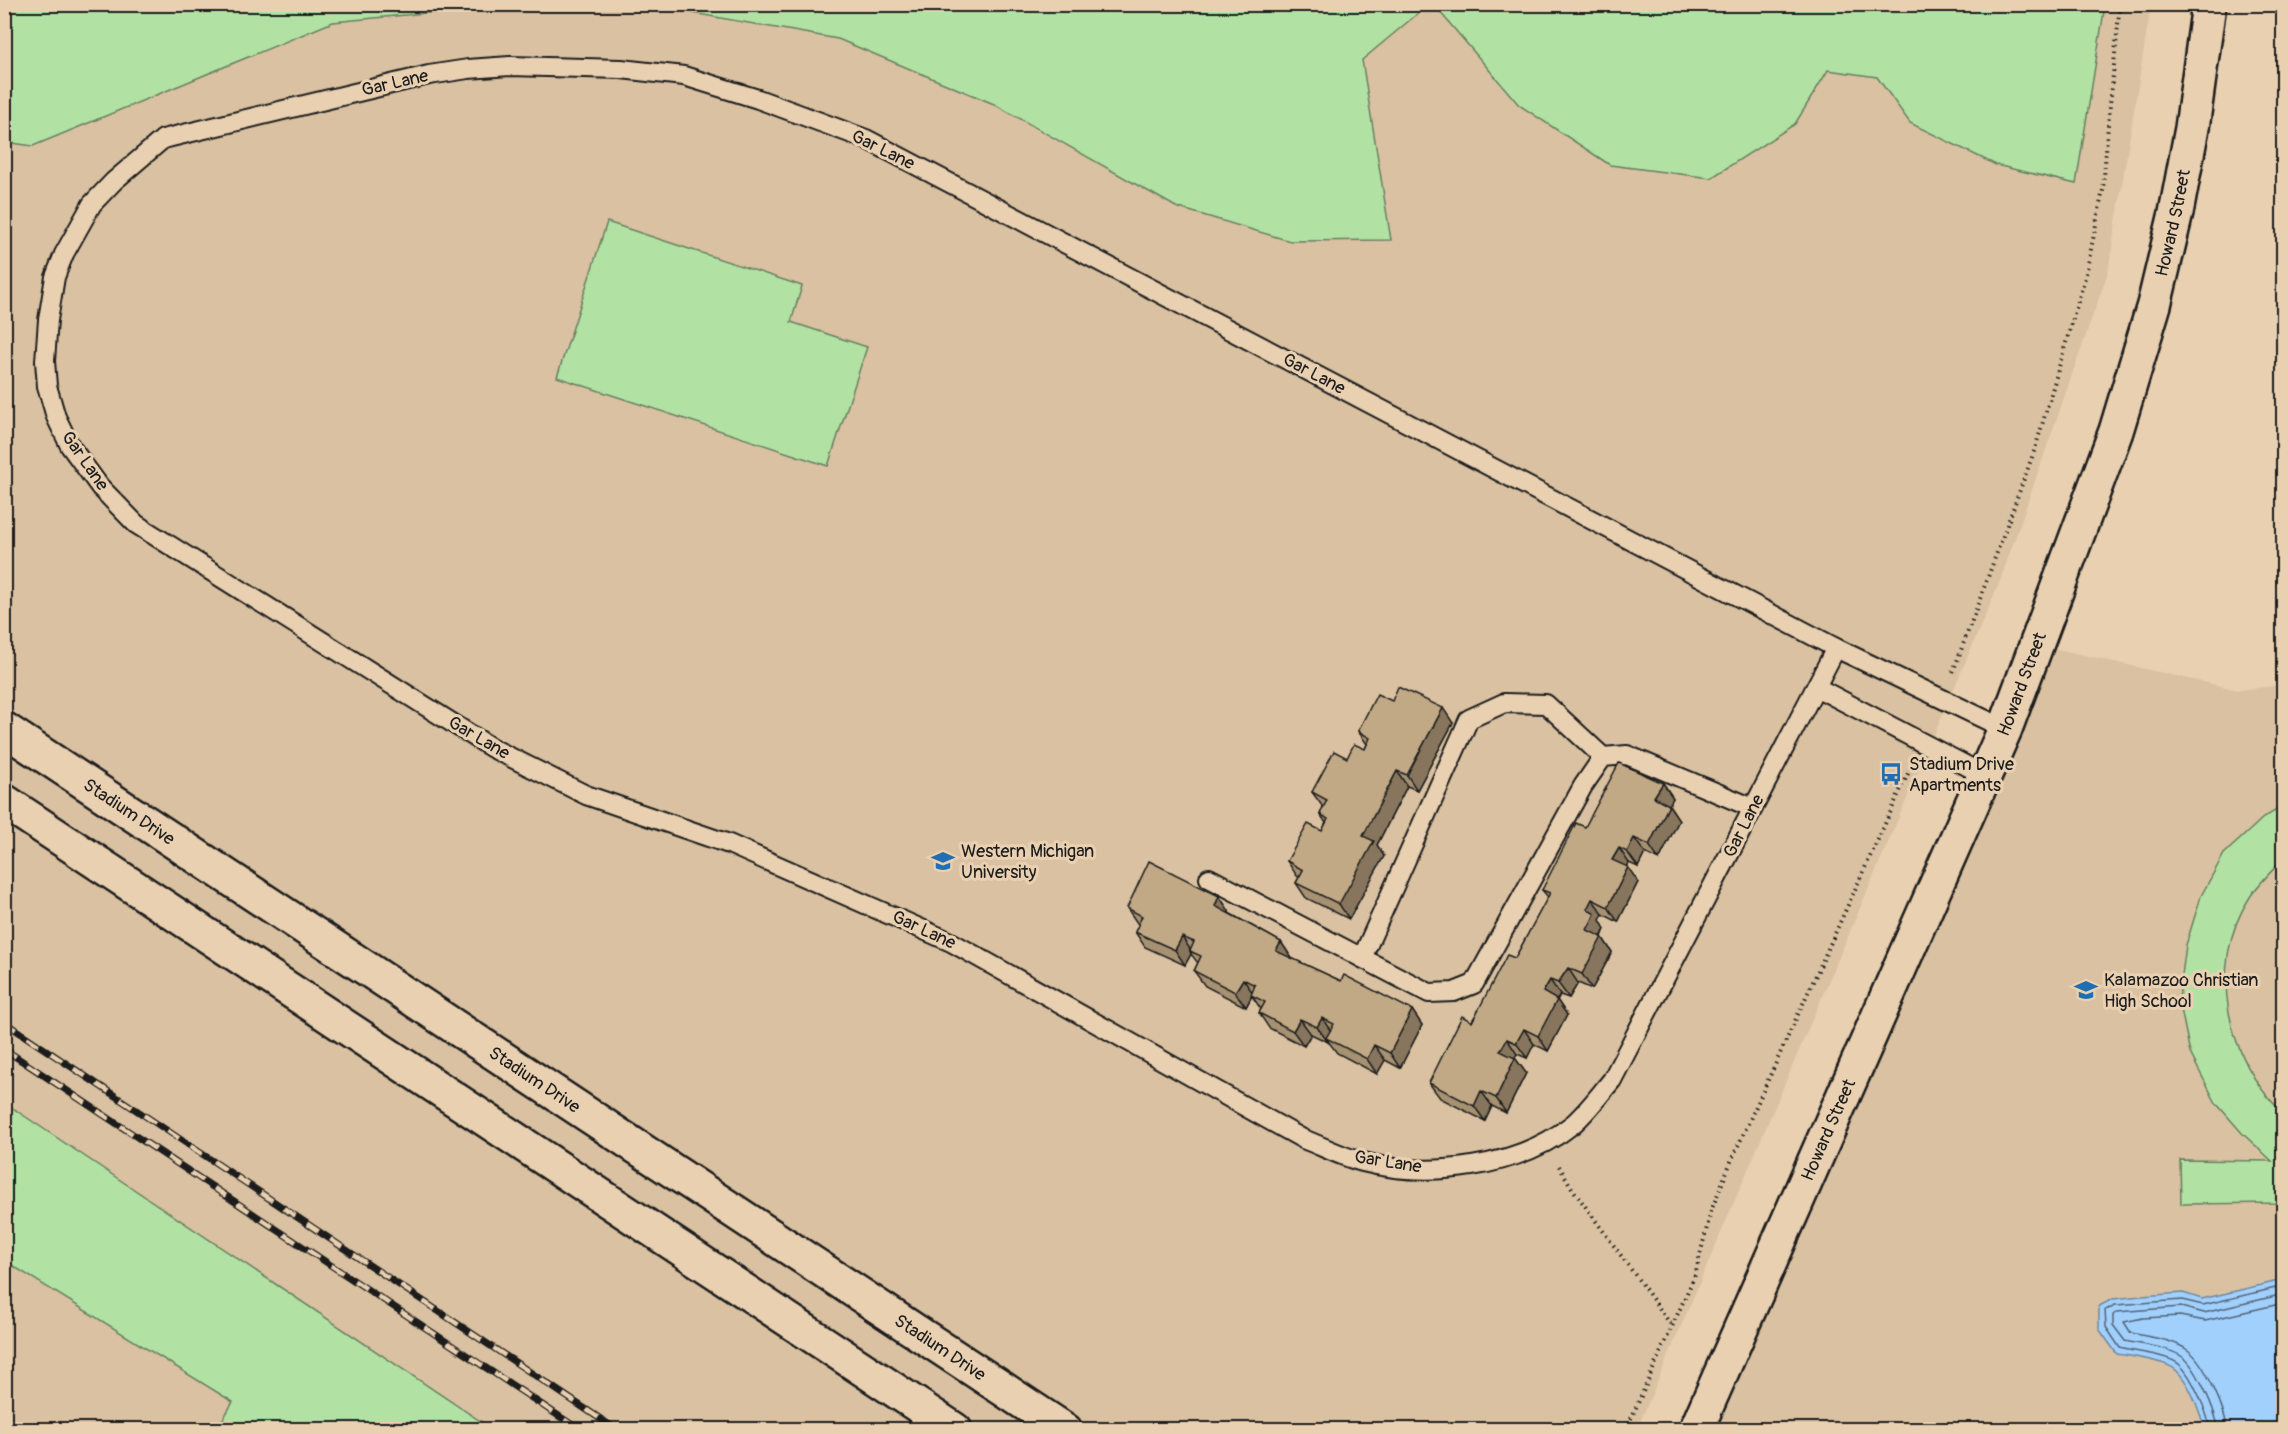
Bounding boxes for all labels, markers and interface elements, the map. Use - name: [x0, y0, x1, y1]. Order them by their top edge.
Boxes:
- street label: Gar Lane: [359, 64, 431, 102]
- street label: Gar Lane: [848, 125, 919, 175]
- street label: Howard Street: [2150, 167, 2196, 279]
- street label: Gar Lane: [1279, 348, 1349, 400]
- street label: Gar Lane: [56, 427, 114, 495]
- street label: Howard Street: [1992, 628, 2052, 740]
- street label: Gar Lane: [444, 711, 514, 765]
- place label: Stadium Drive Apartments: [1909, 753, 2014, 797]
- bus stop icon: Stadium Drive Apartments: [1878, 761, 1904, 787]
- street label: Stadium Drive: [79, 773, 179, 850]
- street label: Gar Lane: [1718, 791, 1770, 861]
- place label: Western Michigan University: [961, 840, 1094, 884]
- school or university icon: Western Michigan University: [930, 848, 956, 874]
- street label: Gar Lane: [888, 905, 960, 955]
- place label: Kalamazoo Christian High School: [2104, 969, 2259, 1013]
- school or university icon: Kalamazoo Christian High School: [2073, 977, 2099, 1003]
- street label: Stadium Drive: [484, 1041, 585, 1118]
- street label: Howard Street: [1796, 1075, 1861, 1184]
- street label: Gar Lane: [1353, 1145, 1423, 1179]
- street label: Stadium Drive: [890, 1309, 990, 1386]

